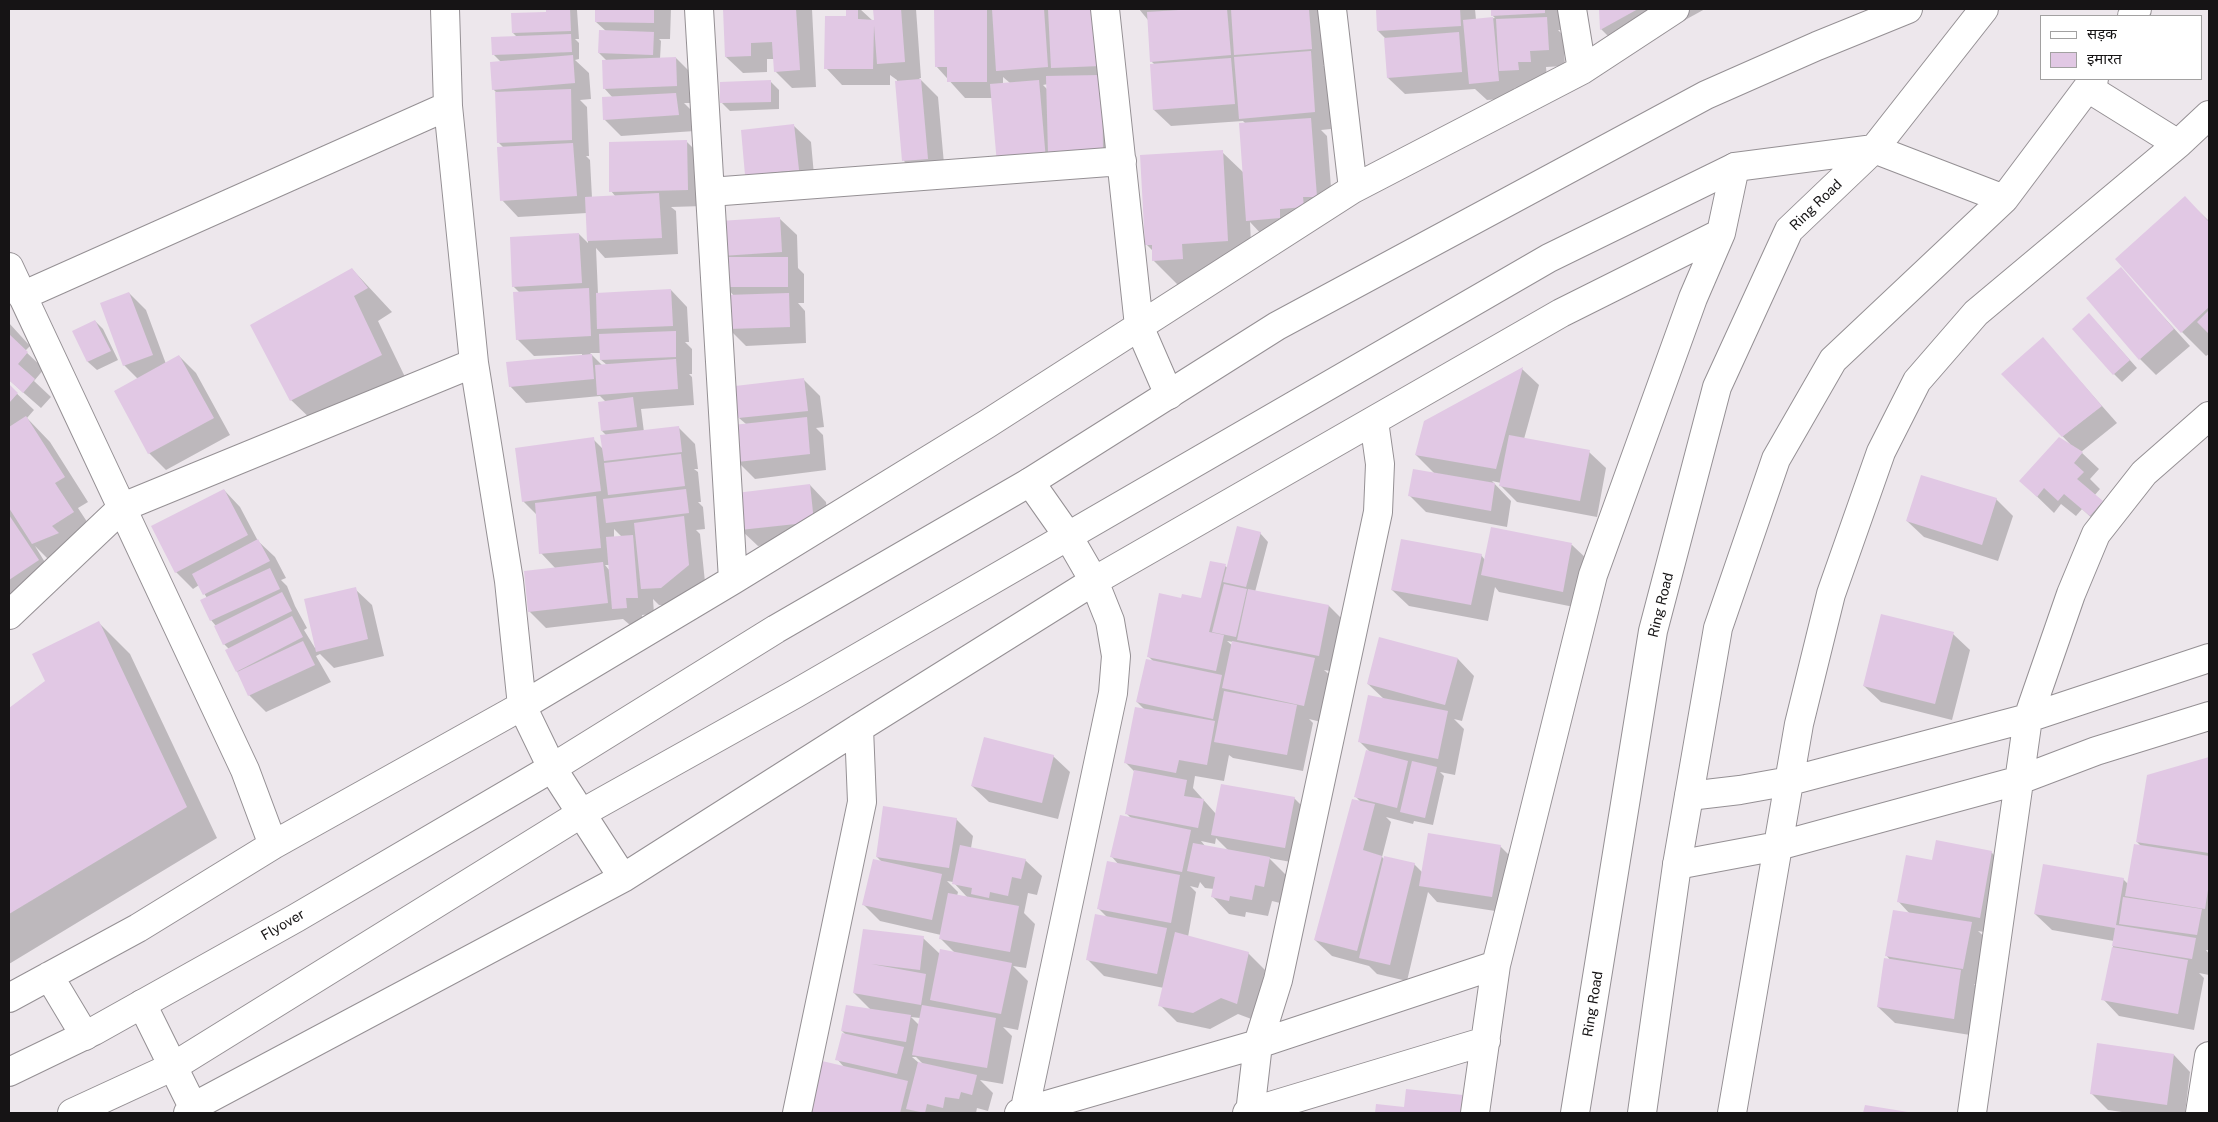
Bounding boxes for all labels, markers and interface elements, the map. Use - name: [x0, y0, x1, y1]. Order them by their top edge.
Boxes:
- legend: [2040, 15, 2203, 80]
- text: सड़क: [2087, 25, 2117, 42]
- text: इमारत: [2087, 50, 2122, 67]
- street label: Ring Road: [1786, 176, 1846, 234]
- street label: Ring Road: [1645, 571, 1677, 639]
- street label: Flyover: [258, 906, 308, 944]
- street label: Ring Road: [1580, 970, 1606, 1038]

